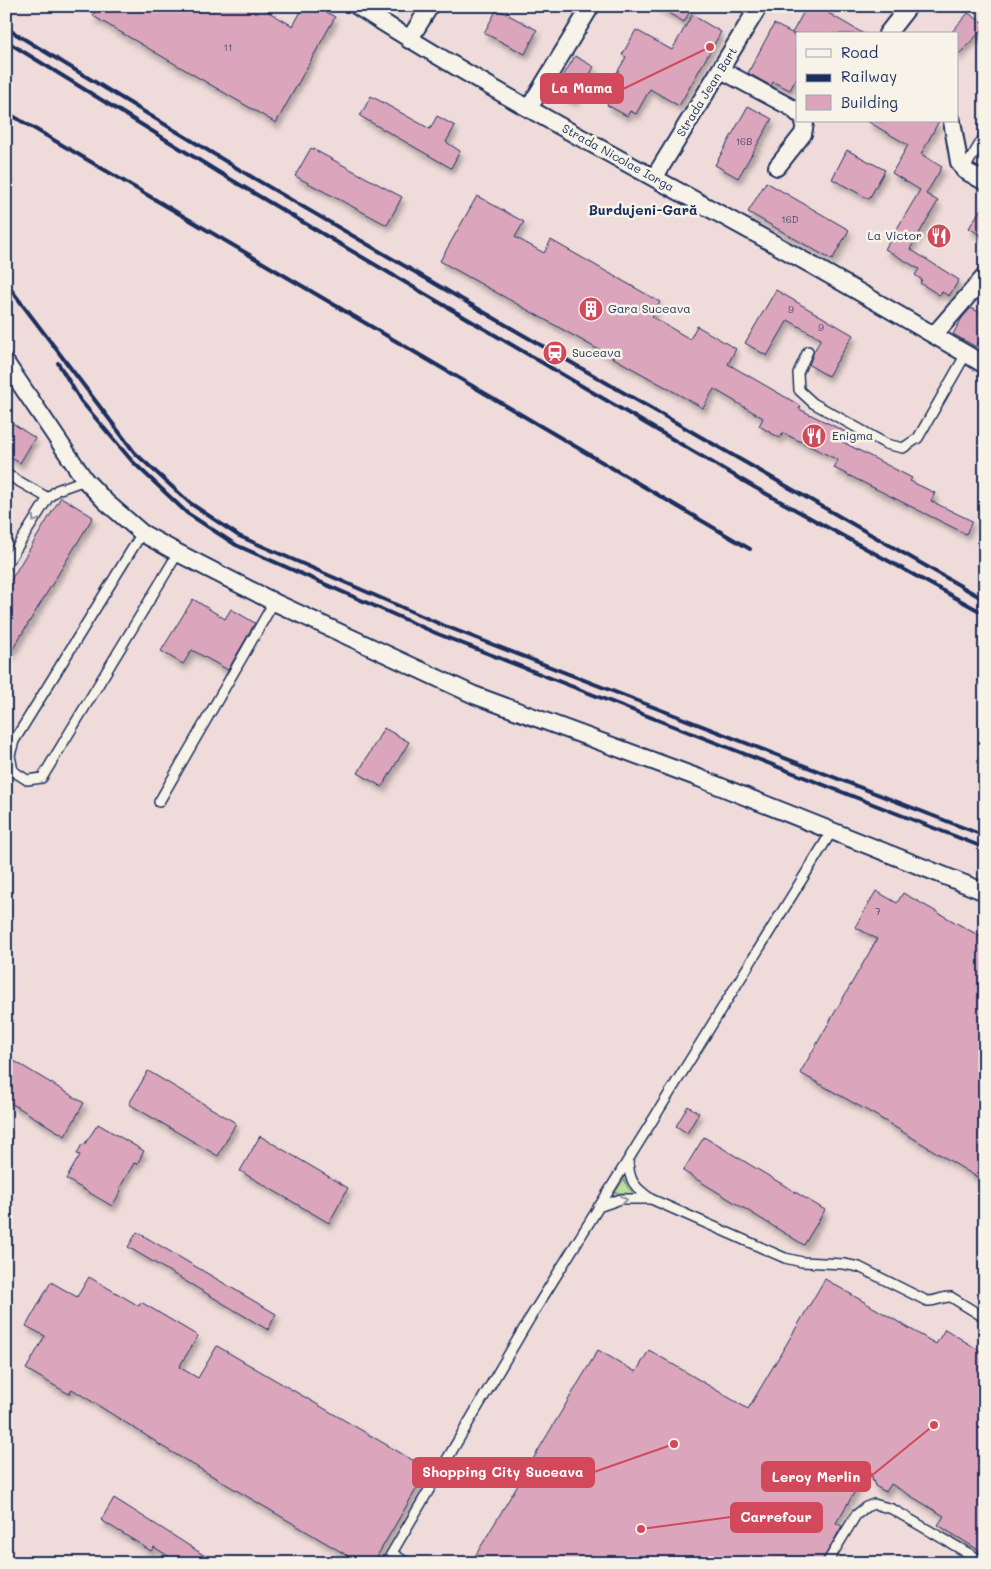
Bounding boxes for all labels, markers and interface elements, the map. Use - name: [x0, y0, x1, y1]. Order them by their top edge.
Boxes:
- legend: [796, 32, 958, 122]
- house number: 11: [224, 40, 232, 54]
- text: Road: [841, 42, 878, 62]
- street label: Strada Jean Bart: [672, 44, 740, 139]
- text: Railway: [841, 66, 897, 86]
- callout: La Mama: [541, 74, 623, 103]
- text: La Mama: [551, 78, 613, 97]
- text: Building: [841, 92, 898, 112]
- street label: Strada Nicolae Iorga: [560, 120, 677, 195]
- house number: 16B: [736, 134, 752, 148]
- district label: Burdujeni-Gară: [588, 200, 698, 219]
- house number: 16D: [781, 212, 799, 226]
- restaurant icon: La Victor: [926, 223, 952, 249]
- place label: La Victor: [868, 227, 922, 243]
- building icon: Gara Suceava: [578, 296, 604, 322]
- place label: Gara Suceava: [608, 300, 691, 316]
- house number: 9: [788, 302, 794, 316]
- house number: 9: [818, 320, 824, 334]
- station icon: Suceava: [542, 340, 568, 366]
- place label: Suceava: [572, 344, 621, 360]
- restaurant icon: Enigma: [801, 423, 827, 449]
- place label: Enigma: [832, 427, 873, 443]
- one-way arrow: [31, 514, 41, 523]
- house number: 7: [875, 904, 881, 918]
- one-way arrow: [620, 1195, 628, 1206]
- callout: Shopping City Suceava: [413, 1458, 594, 1487]
- text: Shopping City Suceava: [422, 1462, 584, 1481]
- callout: Leroy Merlin: [762, 1462, 870, 1491]
- text: Leroy Merlin: [772, 1467, 860, 1486]
- callout: Carrefour: [731, 1503, 822, 1532]
- text: Carrefour: [740, 1507, 812, 1526]

